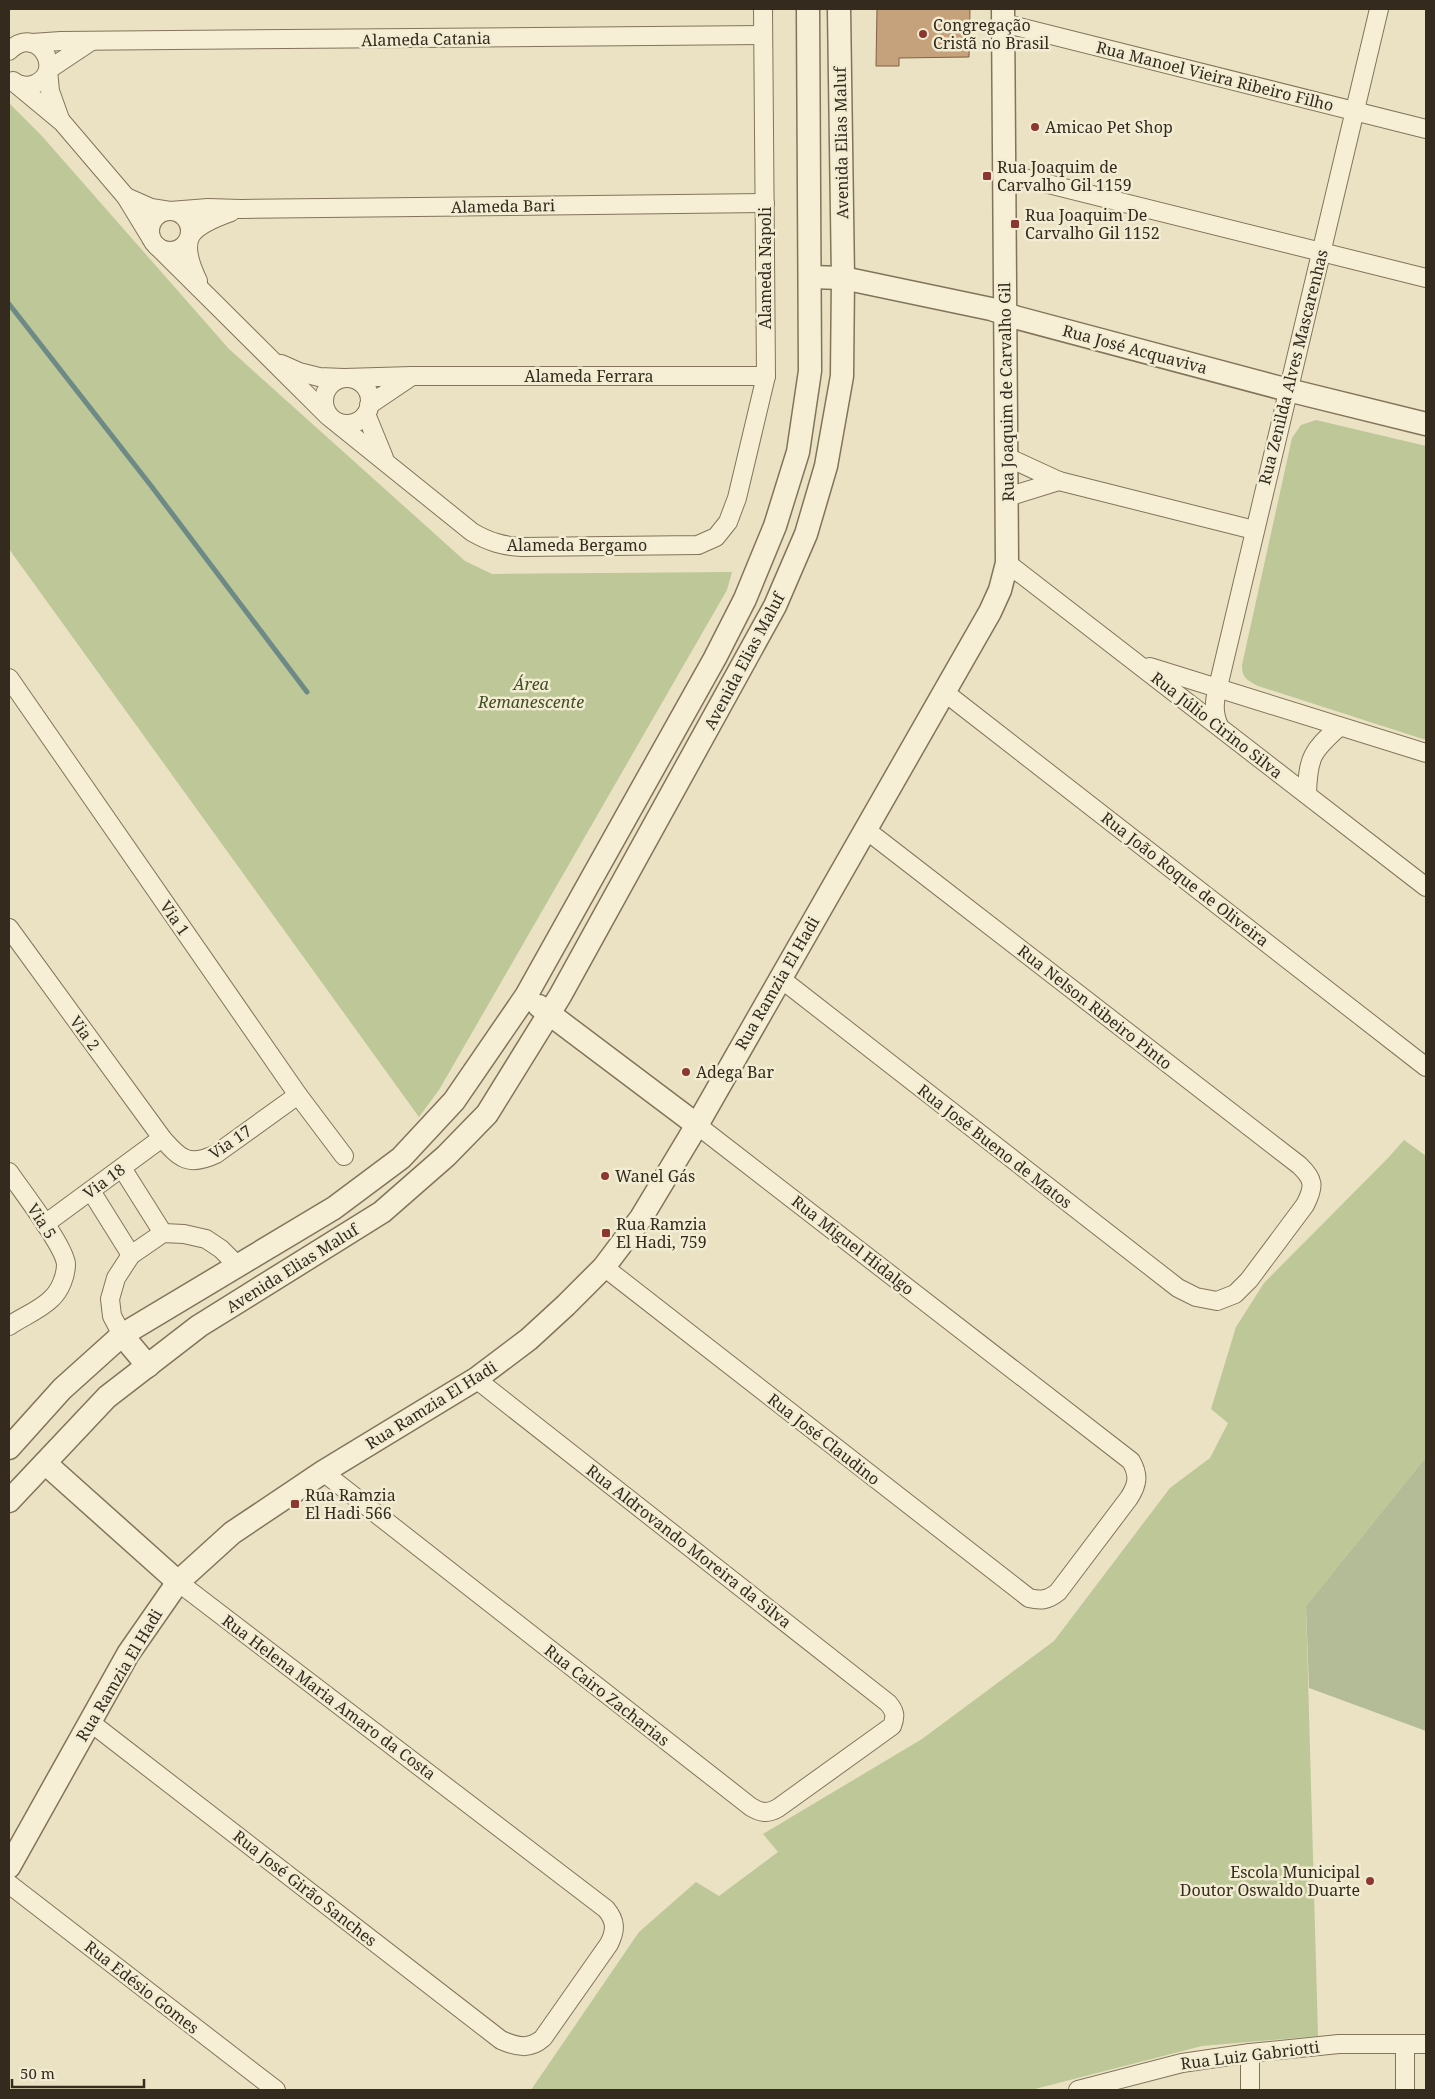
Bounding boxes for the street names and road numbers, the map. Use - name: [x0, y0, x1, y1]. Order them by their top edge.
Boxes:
- street label: Alameda Catania: [361, 27, 491, 51]
- street label: Rua Manoel Vieira Ribeiro Filho: [1094, 36, 1336, 116]
- street label: Avenida Elias Maluf: [829, 65, 853, 219]
- street label: Alameda Bari: [451, 194, 555, 218]
- street label: Alameda Napoli: [754, 207, 776, 329]
- street label: Rua Zenilda Alves Mascarenhas: [1253, 247, 1333, 487]
- street label: Rua Joaquim de Carvalho Gil: [993, 282, 1019, 502]
- street label: Rua José Acquaviva: [1060, 319, 1210, 379]
- street label: Alameda Ferrara: [524, 365, 654, 387]
- street label: Alameda Bergamo: [507, 534, 647, 556]
- street label: Avenida Elias Maluf: [699, 587, 790, 733]
- street label: Rua Júlio Cirino Silva: [1147, 667, 1287, 783]
- street label: Rua João Roque de Oliveira: [1097, 807, 1273, 951]
- street label: Via 1: [155, 896, 195, 940]
- street label: Rua Ramzia El Hadi: [730, 912, 824, 1054]
- street label: Rua Nelson Ribeiro Pinto: [1013, 940, 1177, 1074]
- street label: Via 2: [65, 1011, 105, 1055]
- street label: Rua José Bueno de Matos: [913, 1079, 1077, 1213]
- street label: Via 17: [204, 1120, 256, 1164]
- street label: Via 18: [79, 1158, 130, 1204]
- street label: Rua Miguel Hidalgo: [787, 1190, 919, 1300]
- street label: Via 5: [22, 1199, 62, 1243]
- street label: Avenida Elias Maluf: [222, 1217, 364, 1318]
- street label: Rua Ramzia El Hadi: [361, 1356, 501, 1454]
- street label: Rua José Claudino: [763, 1388, 885, 1490]
- street label: Rua Aldrovando Moreira da Silva: [582, 1459, 796, 1633]
- street label: Rua Ramzia El Hadi: [71, 1605, 167, 1745]
- street label: Rua Helena Maria Amaro da Costa: [218, 1609, 440, 1785]
- street label: Rua Cairo Zacharias: [540, 1639, 674, 1751]
- street label: Rua José Girão Sanches: [229, 1825, 381, 1951]
- street label: Rua Edésio Gomes: [80, 1935, 204, 2039]
- street label: Rua Luiz Gabriotti: [1179, 2036, 1321, 2074]

